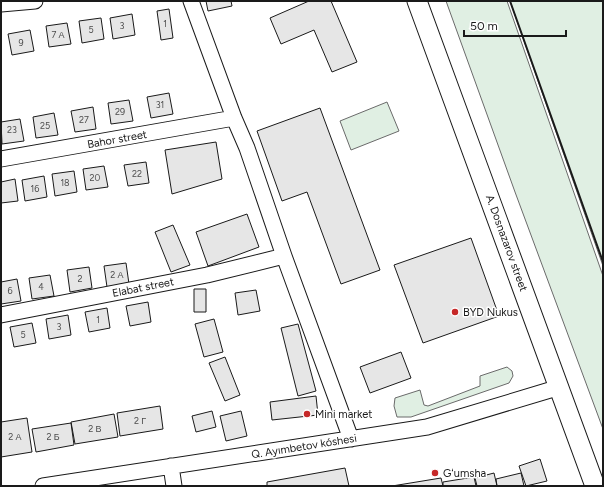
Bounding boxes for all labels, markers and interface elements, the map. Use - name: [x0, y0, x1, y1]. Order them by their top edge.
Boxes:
- scale bar: [464, 12, 566, 38]
- house number: 1: [163, 18, 167, 29]
- text: 50 m: [470, 19, 498, 33]
- house number: 3: [120, 20, 125, 31]
- house number: 5: [88, 24, 94, 35]
- house number: 7 А: [51, 29, 65, 40]
- house number: 9: [18, 37, 24, 48]
- house number: 31: [156, 99, 164, 110]
- house number: 29: [115, 106, 125, 117]
- house number: 27: [79, 114, 89, 125]
- house number: 25: [40, 120, 50, 131]
- house number: 23: [7, 124, 17, 135]
- street label: Bahor street: [86, 128, 148, 151]
- house number: 22: [132, 168, 142, 179]
- house number: 20: [90, 172, 101, 183]
- house number: 18: [60, 177, 70, 188]
- house number: 16: [31, 183, 39, 194]
- street label: A. Dosnazarov street: [483, 193, 530, 293]
- house number: 2 А: [110, 269, 124, 280]
- house number: 2: [77, 273, 83, 284]
- street label: Elabat street: [111, 275, 175, 300]
- house number: 4: [38, 281, 44, 292]
- house number: 6: [7, 285, 13, 296]
- place label: BYD Nukus: [463, 306, 518, 319]
- marker: BYD Nukus: [450, 307, 460, 317]
- house number: 1: [96, 314, 100, 325]
- house number: 3: [57, 321, 62, 332]
- house number: 5: [20, 329, 26, 340]
- place label: Mini market: [315, 408, 372, 421]
- marker: Mini market: [302, 409, 312, 419]
- house number: 2 Г: [134, 415, 146, 426]
- house number: 2 В: [88, 423, 102, 434]
- house number: 2 А: [8, 431, 22, 442]
- house number: 2 Б: [46, 431, 60, 442]
- street label: Q. Ayımbetov kóshesi: [251, 432, 358, 461]
- place label: Gʻumsha: [443, 467, 486, 480]
- marker: Gʻumsha: [430, 468, 440, 478]

